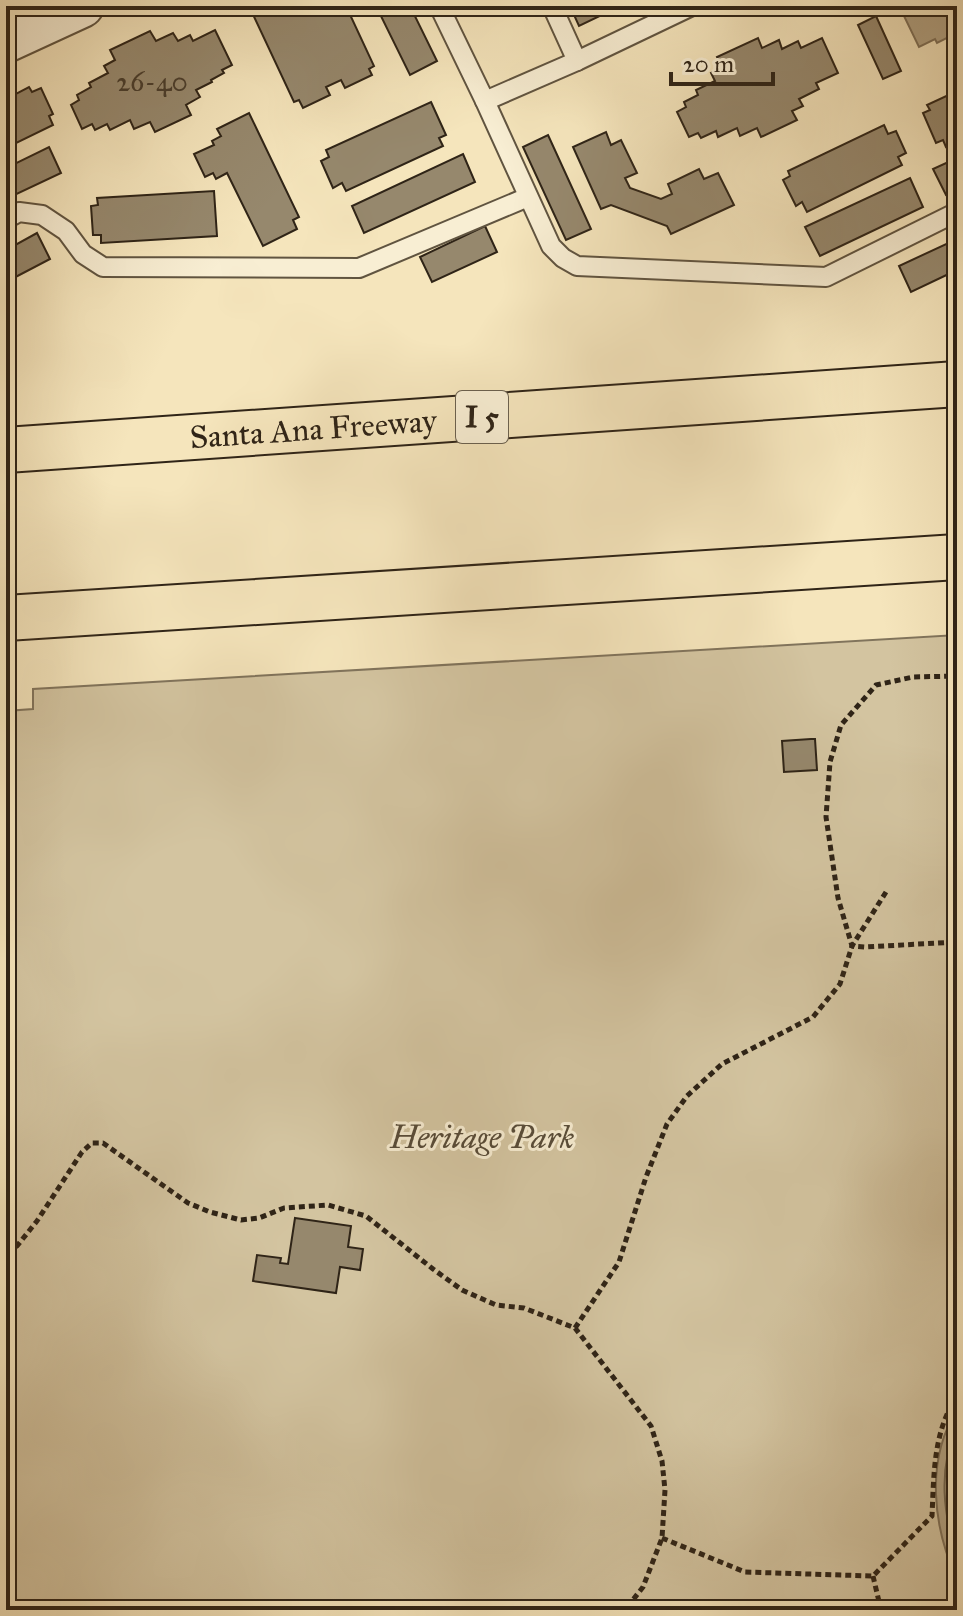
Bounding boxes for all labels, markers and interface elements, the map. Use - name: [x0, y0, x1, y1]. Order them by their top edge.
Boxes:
- scale bar: [671, 36, 773, 86]
- text: 20 m: [683, 49, 734, 79]
- house number: 26-40: [116, 64, 188, 99]
- road number: I 5: [456, 391, 508, 443]
- street label: Santa Ana Freeway: [188, 401, 439, 457]
- park label: Heritage Park: [389, 1118, 574, 1157]

